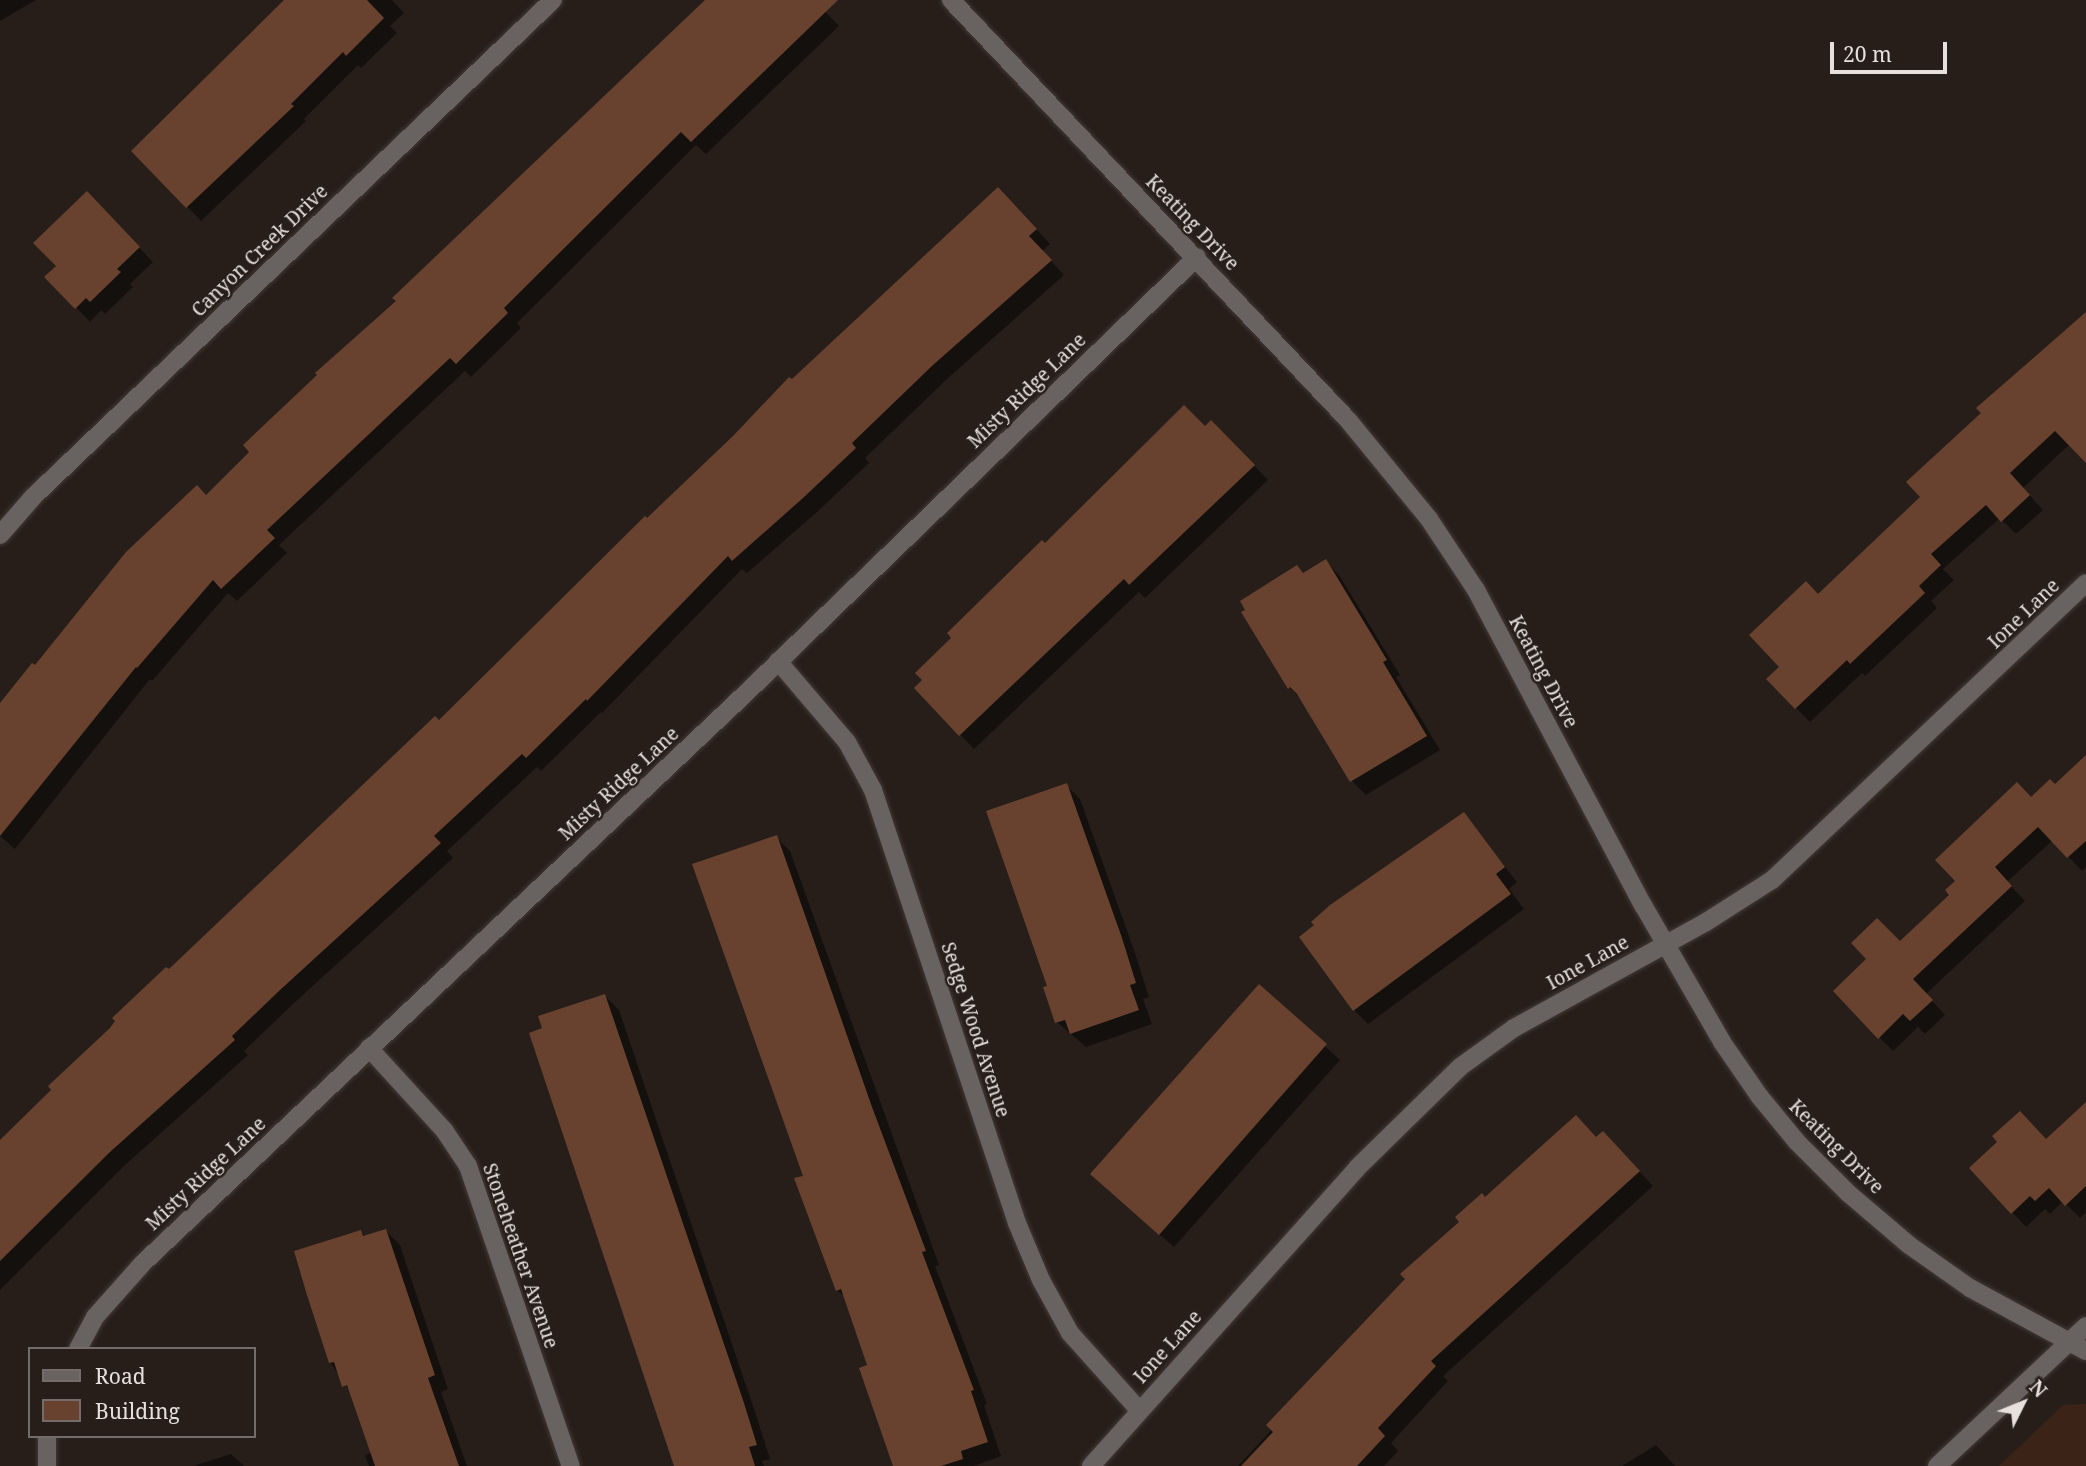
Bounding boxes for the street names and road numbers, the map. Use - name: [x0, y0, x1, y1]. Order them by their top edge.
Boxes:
- street label: Keating Drive: [1141, 170, 1243, 276]
- street label: Canyon Creek Drive: [187, 180, 333, 322]
- street label: Misty Ridge Lane: [963, 329, 1091, 453]
- street label: Ione Lane: [1984, 574, 2064, 654]
- street label: Keating Drive: [1504, 612, 1582, 732]
- street label: Misty Ridge Lane: [554, 723, 684, 845]
- street label: Ione Lane: [1543, 931, 1633, 995]
- street label: Sedge Wood Avenue: [936, 940, 1014, 1120]
- street label: Keating Drive: [1784, 1095, 1888, 1199]
- street label: Misty Ridge Lane: [141, 1113, 271, 1235]
- street label: Stoneheather Avenue: [478, 1161, 562, 1351]
- street label: Ione Lane: [1129, 1306, 1207, 1388]

